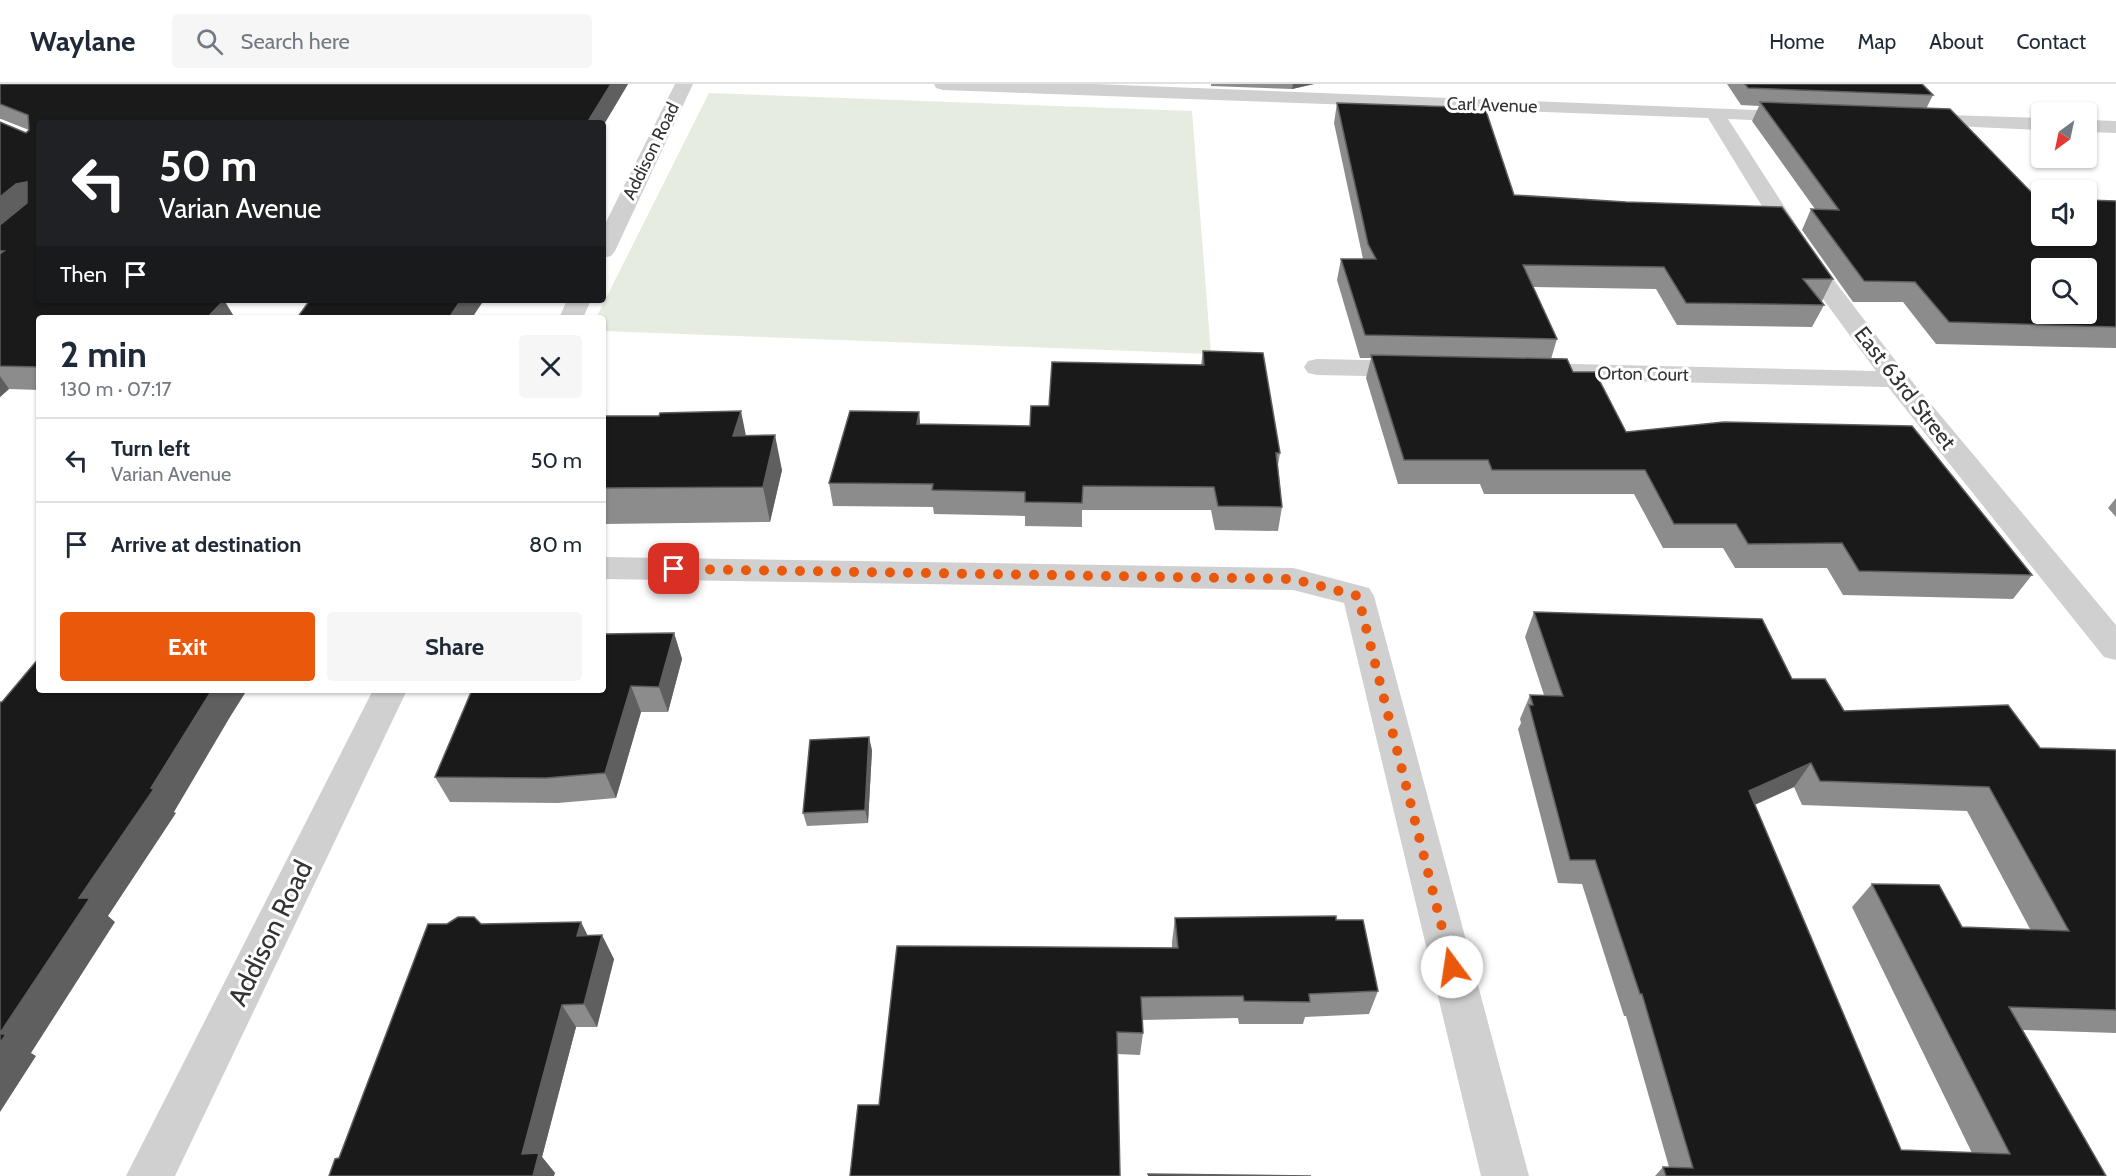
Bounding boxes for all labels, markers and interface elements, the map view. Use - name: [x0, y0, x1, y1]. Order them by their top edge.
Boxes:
- search box: [172, 14, 592, 68]
- text: Waylane: [30, 24, 136, 58]
- icon: search: [193, 25, 226, 58]
- text: Search here: [241, 28, 350, 55]
- text: Home: [1769, 29, 1825, 54]
- text: Map: [1858, 29, 1896, 54]
- text: About: [1929, 29, 1983, 54]
- text: Contact: [2016, 29, 2086, 54]
- street label: Carl Avenue: [1446, 92, 1538, 118]
- street label: Addison Road: [618, 99, 684, 203]
- north arrow: [2031, 102, 2097, 168]
- map controls: [2031, 102, 2097, 324]
- text: 50 m: [159, 140, 257, 192]
- icon: left: [60, 144, 138, 222]
- button: sound: [2031, 180, 2097, 246]
- text: Varian Avenue: [159, 192, 321, 225]
- icon: arrive: [119, 258, 152, 291]
- button: search: [2031, 258, 2097, 324]
- text: Then: [60, 261, 107, 288]
- street label: East 63rd Street: [1848, 321, 1962, 455]
- text: 2 min: [60, 332, 147, 376]
- button: close: [519, 335, 582, 398]
- street label: Orton Court: [1597, 362, 1689, 386]
- text: 130 m · 07:17: [60, 377, 172, 401]
- text: Turn left: [111, 435, 190, 462]
- icon: left: [60, 444, 93, 477]
- text: 50 m: [530, 447, 582, 474]
- text: Varian Avenue: [111, 462, 231, 486]
- icon: arrive: [60, 528, 93, 561]
- text: Arrive at destination: [111, 531, 301, 558]
- text: 80 m: [529, 531, 582, 558]
- pin: [648, 543, 699, 594]
- icon: arrive: [657, 552, 690, 585]
- button: Exit: [60, 612, 315, 681]
- button: Share: [327, 612, 582, 681]
- street label: Addison Road: [221, 855, 319, 1011]
- position arrow: [1420, 935, 1484, 999]

